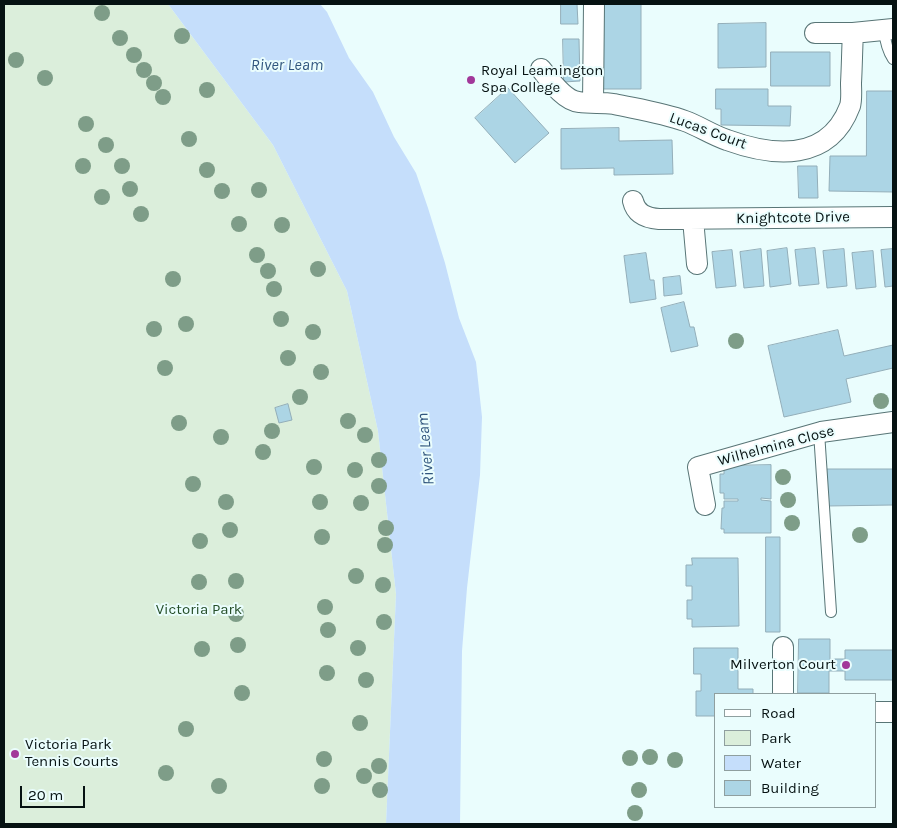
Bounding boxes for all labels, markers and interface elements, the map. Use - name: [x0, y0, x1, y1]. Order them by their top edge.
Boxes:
- water label: River Leam: [251, 55, 323, 75]
- place label: Royal Leamington Spa College: [481, 62, 603, 97]
- marker: Royal Leamington Spa College: [465, 74, 477, 86]
- street label: Lucas Court: [667, 109, 749, 153]
- street label: Knightcote Drive: [736, 208, 850, 228]
- water label: River Leam: [413, 412, 439, 486]
- street label: Wilhelmina Close: [716, 422, 836, 470]
- park label: Victoria Park: [156, 601, 242, 619]
- place label: Milverton Court: [730, 656, 836, 674]
- marker: Milverton Court: [840, 659, 852, 671]
- legend: [714, 693, 877, 808]
- text: Road: [761, 704, 796, 722]
- text: Park: [761, 729, 791, 747]
- place label: Victoria Park Tennis Courts: [25, 736, 119, 771]
- marker: Victoria Park Tennis Courts: [9, 748, 21, 760]
- text: Water: [761, 754, 801, 772]
- scale bar: [22, 776, 88, 808]
- text: Building: [761, 779, 819, 797]
- text: 20 m: [28, 786, 63, 804]

